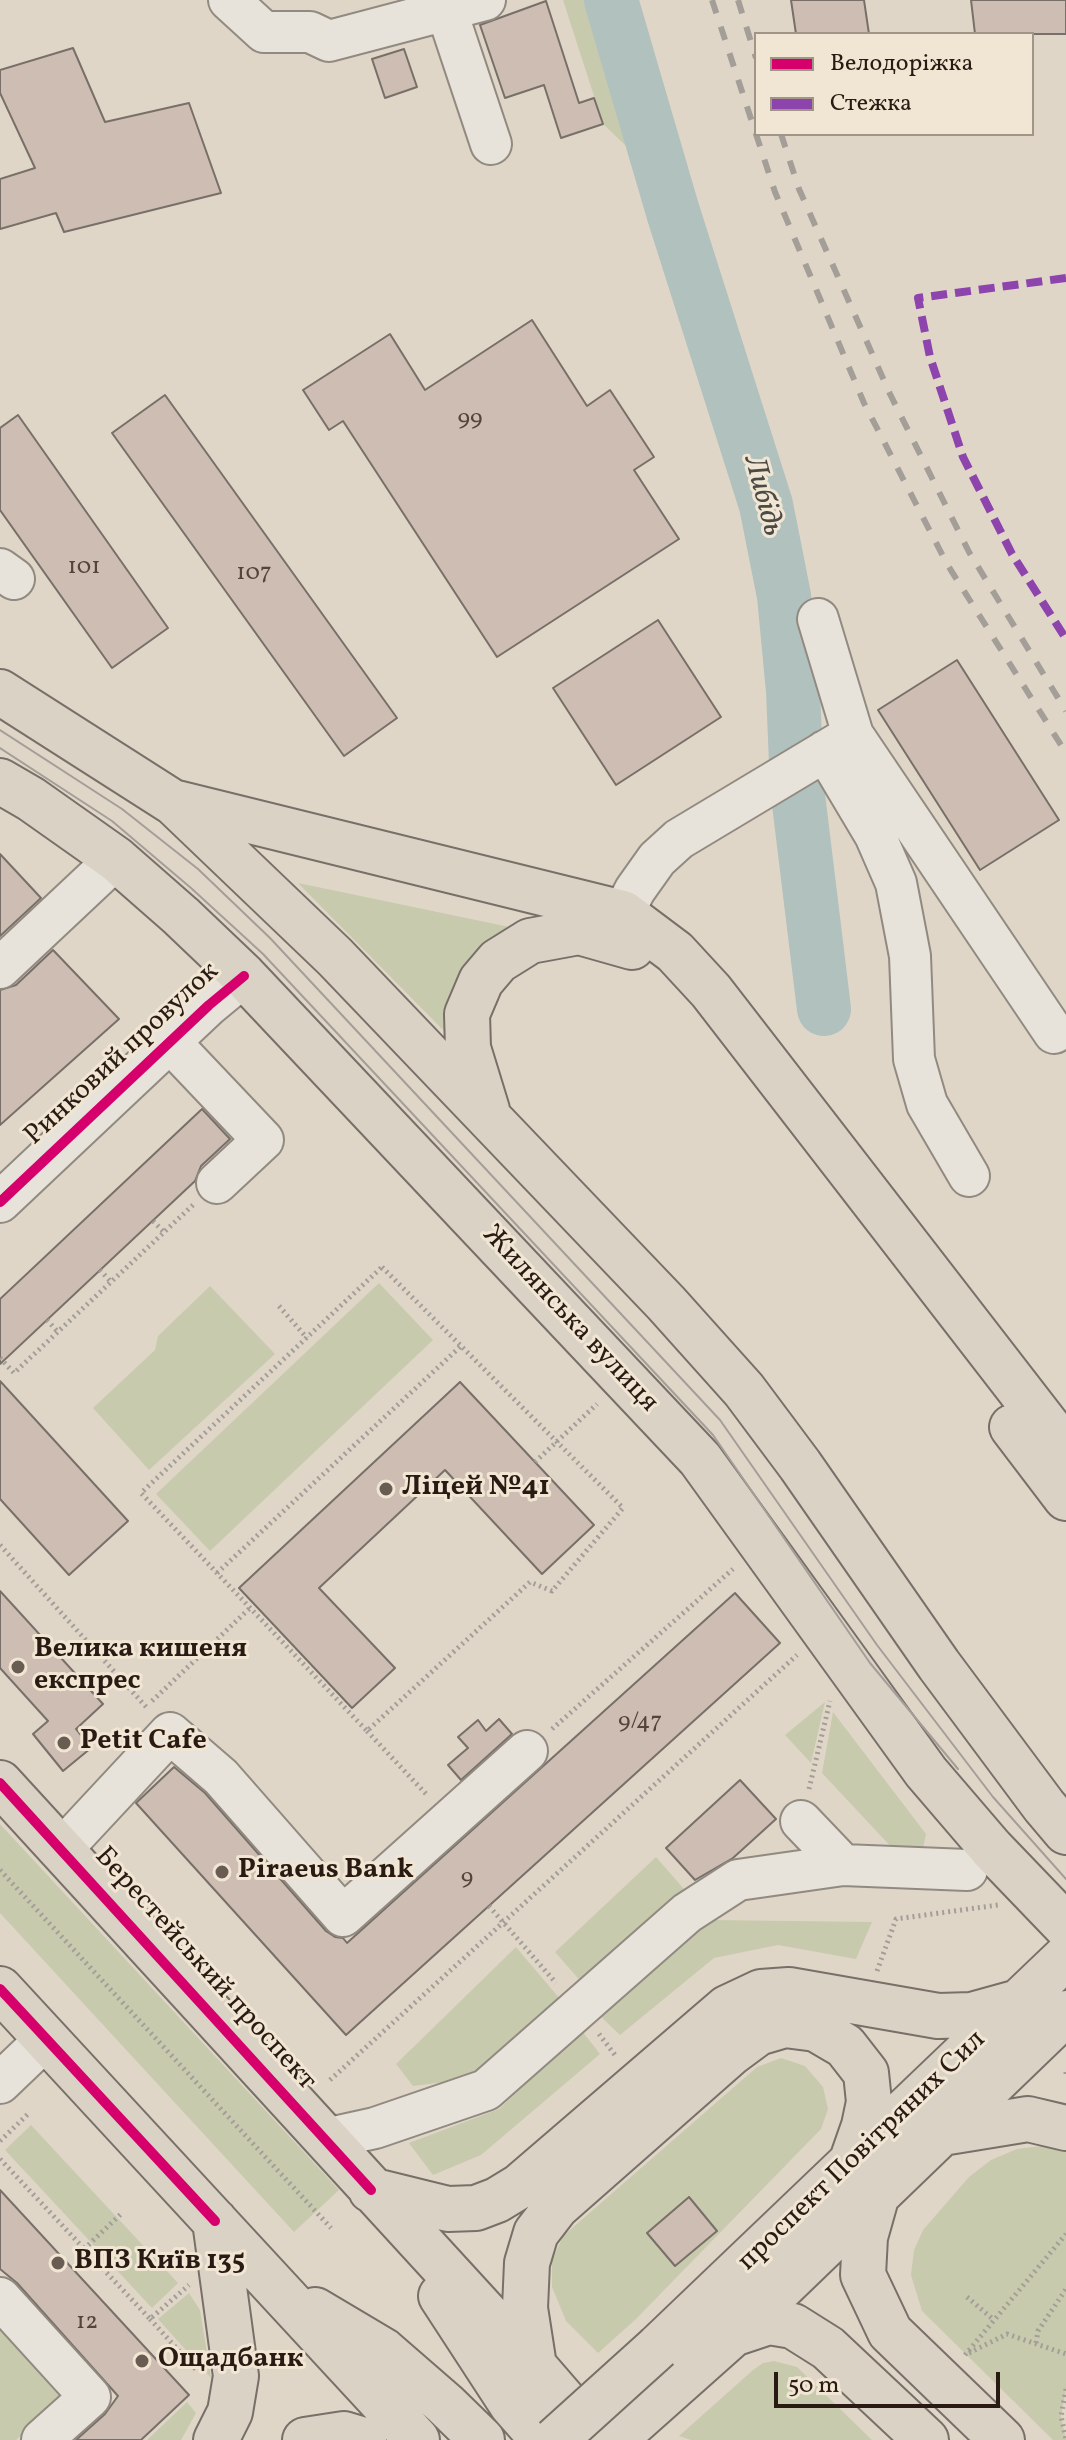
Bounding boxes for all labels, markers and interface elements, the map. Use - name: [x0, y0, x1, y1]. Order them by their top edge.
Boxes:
- legend: [754, 32, 1034, 136]
- text: Велодоріжка: [830, 47, 973, 81]
- text: Стежка: [830, 87, 912, 121]
- house number: 99: [457, 407, 483, 435]
- water label: Либідь: [733, 452, 789, 540]
- house number: 101: [67, 555, 101, 583]
- house number: 107: [236, 561, 272, 589]
- street label: Ринковий провулок: [19, 956, 227, 1154]
- street label: Жилянська вулиця: [474, 1220, 664, 1420]
- place label: Ліцей №41: [402, 1472, 550, 1506]
- marker: Ліцей №41: [377, 1480, 395, 1498]
- place label: Велика кишеня експрес: [34, 1634, 247, 1700]
- marker: Велика кишеня експрес: [9, 1658, 27, 1676]
- house number: 9/47: [618, 1710, 662, 1738]
- place label: Petit Cafe: [80, 1726, 207, 1760]
- marker: Petit Cafe: [55, 1734, 73, 1752]
- street label: Берестейський проспект: [86, 1841, 322, 2099]
- place label: Piraeus Bank: [238, 1855, 414, 1889]
- marker: Piraeus Bank: [213, 1863, 231, 1881]
- house number: 9: [461, 1866, 473, 1894]
- street label: проспект Повітряних Сил: [732, 2025, 994, 2279]
- place label: ВПЗ Київ 135: [74, 2246, 245, 2280]
- marker: ВПЗ Київ 135: [49, 2254, 67, 2272]
- house number: 12: [76, 2310, 98, 2338]
- place label: Ощадбанк: [158, 2344, 304, 2378]
- marker: Ощадбанк: [133, 2352, 151, 2370]
- scale bar: [778, 2356, 1004, 2406]
- text: 50 m: [788, 2369, 840, 2403]

